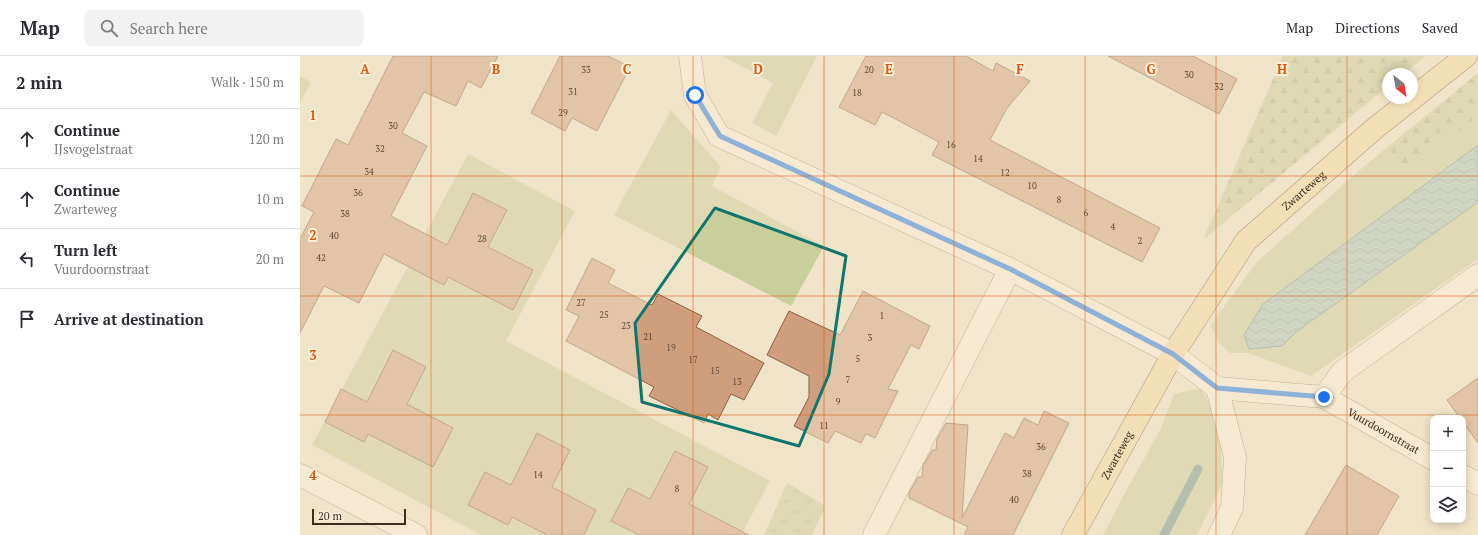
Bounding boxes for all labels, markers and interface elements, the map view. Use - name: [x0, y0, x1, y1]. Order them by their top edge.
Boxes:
- search box: [84, 10, 364, 46]
- text: Map: [20, 15, 60, 40]
- icon: search: [98, 17, 120, 39]
- text: Search here: [130, 18, 208, 38]
- text: Map: [1286, 18, 1313, 37]
- text: Directions: [1335, 18, 1400, 37]
- text: Saved: [1422, 18, 1458, 37]
- text: A: [360, 60, 370, 78]
- text: B: [492, 60, 500, 78]
- text: C: [623, 60, 631, 78]
- text: D: [753, 60, 763, 78]
- text: E: [885, 60, 893, 78]
- text: F: [1016, 60, 1024, 78]
- text: G: [1146, 60, 1156, 78]
- text: H: [1277, 60, 1287, 78]
- house number: 33: [581, 64, 591, 76]
- house number: 20: [864, 64, 874, 76]
- north arrow: [1382, 68, 1418, 104]
- house number: 30: [1184, 69, 1194, 81]
- text: 2 min: [16, 71, 63, 94]
- text: Walk · 150 m: [211, 73, 284, 91]
- house number: 32: [1214, 81, 1224, 93]
- house number: 31: [568, 86, 578, 98]
- route start: [686, 86, 704, 104]
- house number: 18: [852, 87, 862, 99]
- text: 1: [309, 106, 317, 124]
- house number: 29: [558, 107, 568, 119]
- text: Continue: [54, 120, 120, 140]
- house number: 30: [388, 120, 398, 132]
- icon: ahead: [16, 128, 38, 150]
- text: 120 m: [249, 130, 284, 148]
- house number: 16: [946, 139, 956, 151]
- text: IJsvogelstraat: [54, 140, 133, 158]
- house number: 32: [375, 143, 385, 155]
- house number: 14: [973, 153, 983, 165]
- house number: 34: [364, 166, 374, 178]
- house number: 12: [1000, 167, 1010, 179]
- street label: Zwarteweg: [1279, 168, 1328, 213]
- text: Continue: [54, 180, 120, 200]
- house number: 10: [1027, 180, 1037, 192]
- house number: 36: [353, 187, 363, 199]
- icon: ahead: [16, 188, 38, 210]
- text: 10 m: [256, 190, 284, 208]
- house number: 8: [1057, 194, 1062, 206]
- text: Zwarteweg: [54, 200, 117, 218]
- house number: 6: [1084, 207, 1089, 219]
- house number: 38: [340, 208, 350, 220]
- house number: 4: [1111, 221, 1116, 233]
- text: 2: [309, 226, 317, 244]
- house number: 40: [329, 230, 339, 242]
- house number: 28: [477, 233, 487, 245]
- house number: 2: [1138, 235, 1143, 247]
- text: Turn left: [54, 240, 118, 260]
- icon: left: [16, 248, 38, 270]
- text: 20 m: [256, 250, 284, 268]
- house number: 42: [316, 252, 326, 264]
- text: Vuurdoornstraat: [54, 260, 149, 278]
- house number: 27: [576, 297, 586, 309]
- icon: arrive: [16, 308, 38, 330]
- text: Arrive at destination: [54, 309, 204, 329]
- house number: 25: [599, 309, 609, 321]
- house number: 1: [880, 310, 884, 322]
- house number: 23: [621, 320, 631, 332]
- house number: 21: [643, 331, 653, 343]
- house number: 3: [868, 332, 873, 344]
- house number: 19: [666, 342, 676, 354]
- text: 3: [309, 346, 317, 364]
- house number: 5: [856, 353, 861, 365]
- house number: 17: [688, 354, 698, 366]
- house number: 15: [710, 365, 720, 377]
- house number: 7: [846, 374, 851, 386]
- house number: 13: [732, 376, 742, 388]
- route end: [1315, 388, 1333, 406]
- house number: 9: [836, 396, 841, 408]
- street label: Vuurdoornstraat: [1345, 405, 1422, 457]
- map controls: [1430, 415, 1466, 523]
- button: +: [1430, 415, 1466, 451]
- house number: 11: [819, 420, 829, 432]
- street label: Zwarteweg: [1098, 429, 1136, 482]
- house number: 36: [1036, 441, 1046, 453]
- button: −: [1430, 451, 1466, 487]
- text: 4: [309, 466, 317, 484]
- house number: 38: [1022, 468, 1032, 480]
- house number: 14: [533, 469, 543, 481]
- house number: 8: [675, 483, 680, 495]
- button: layers: [1430, 487, 1466, 523]
- house number: 40: [1009, 494, 1019, 506]
- scale bar: [312, 507, 406, 526]
- text: 20 m: [318, 509, 342, 523]

